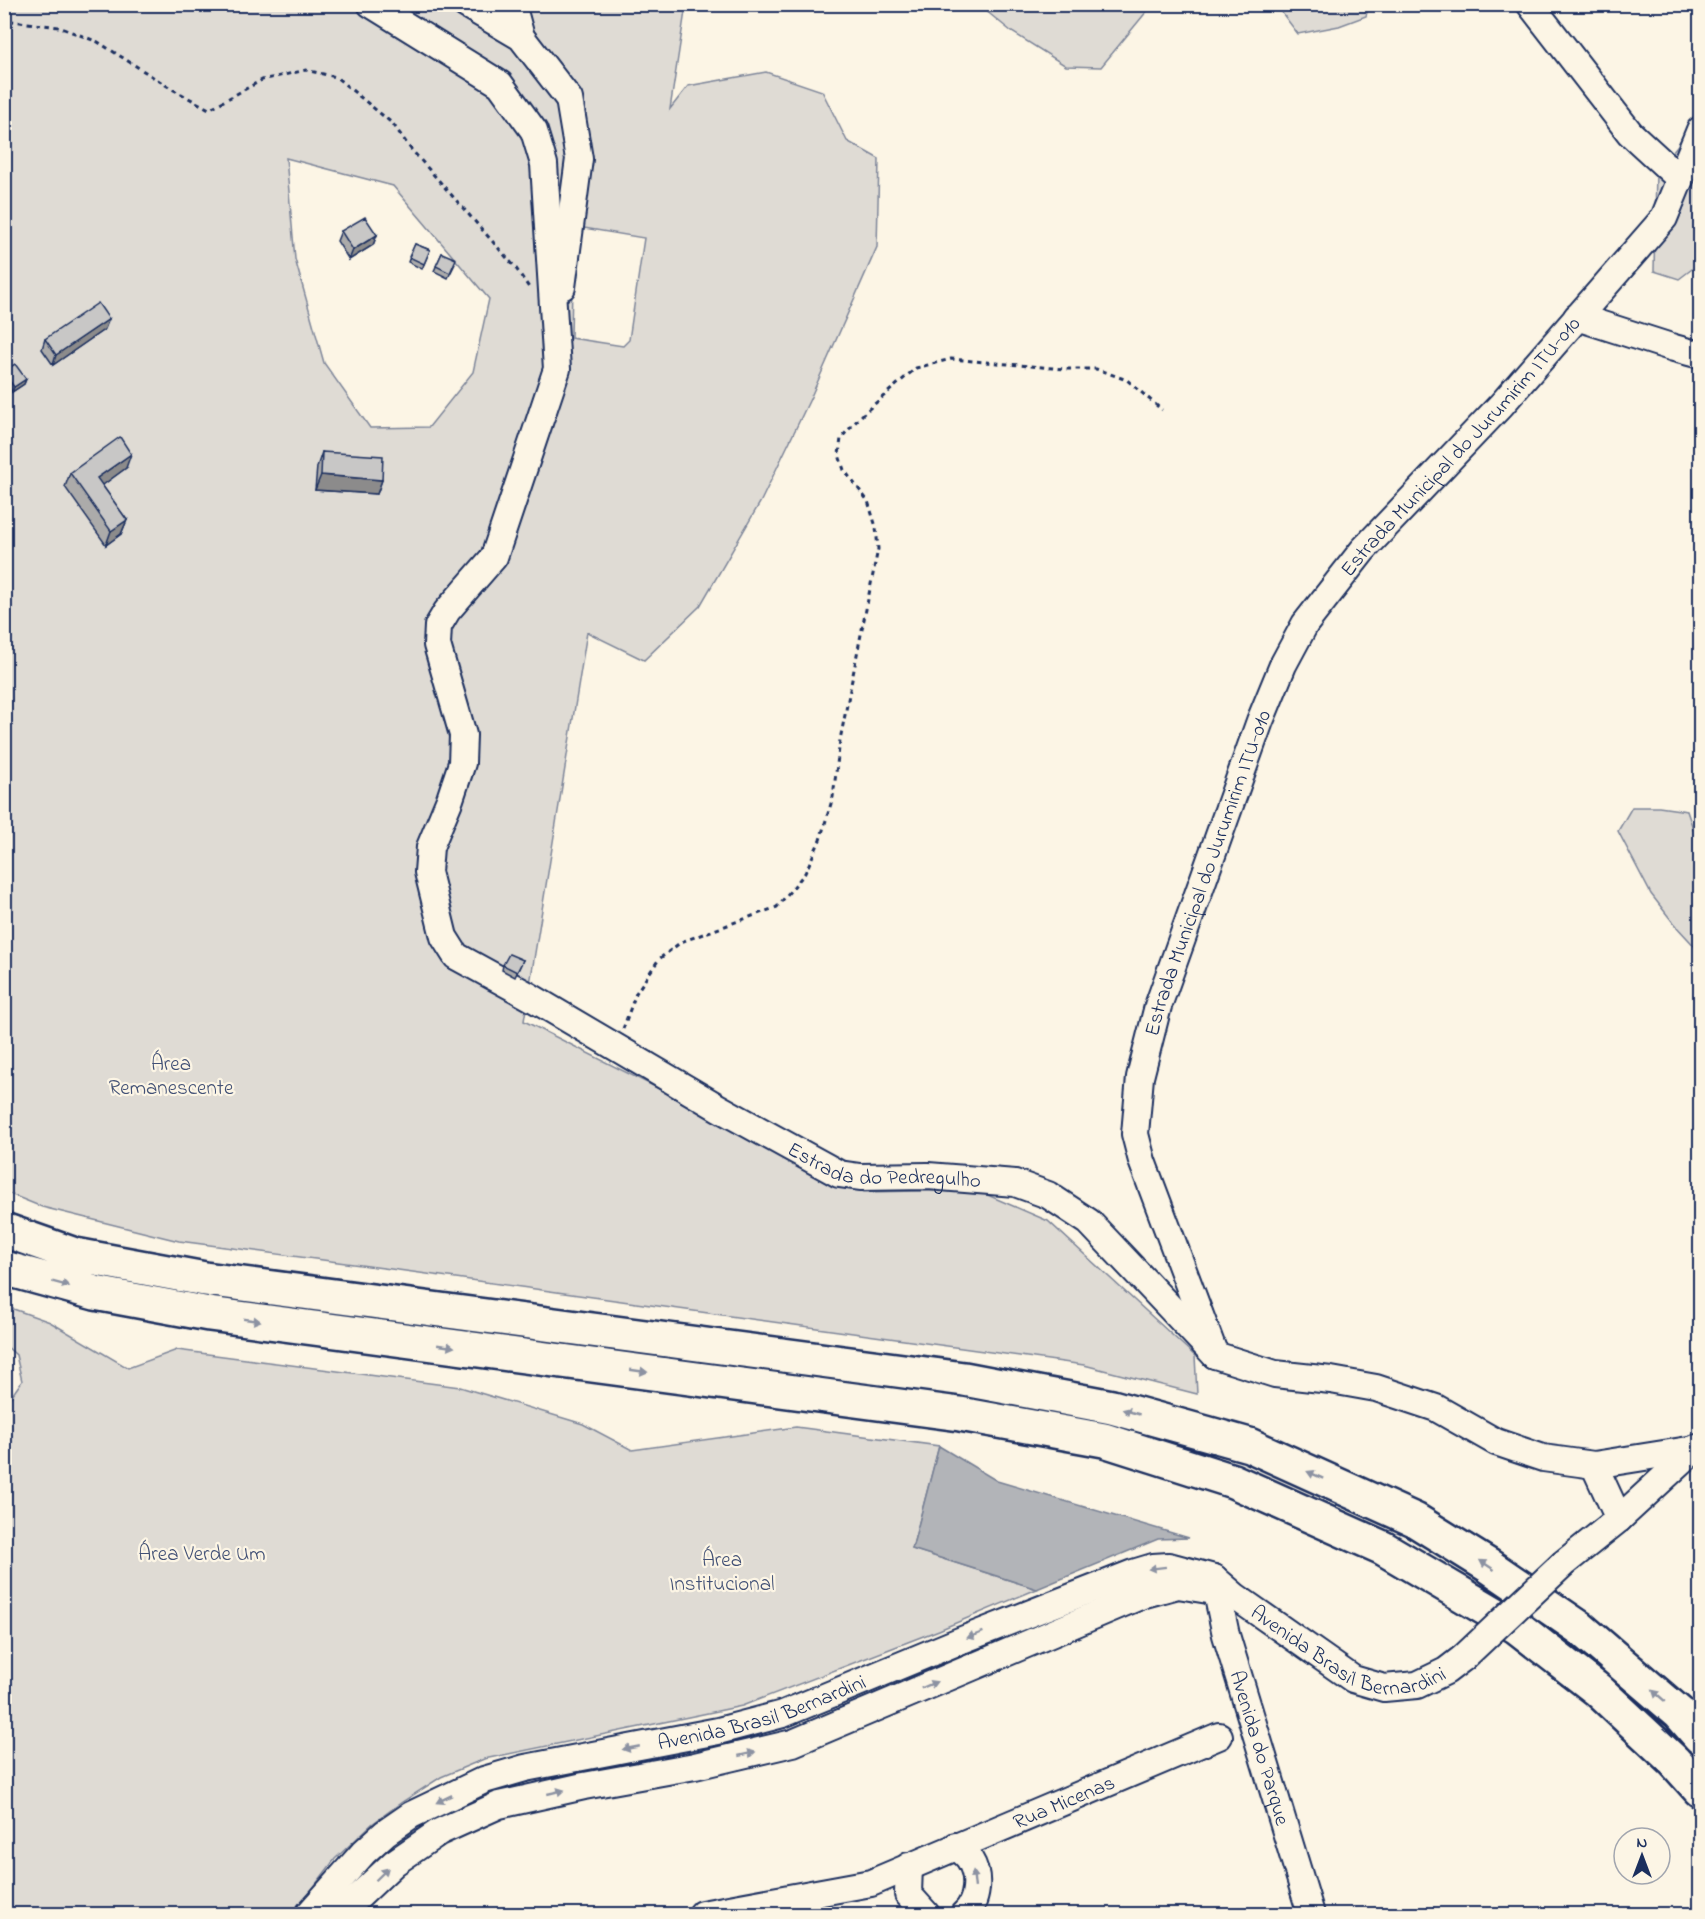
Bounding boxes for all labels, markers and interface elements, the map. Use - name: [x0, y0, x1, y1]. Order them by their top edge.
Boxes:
- street label: Estrada Municipal do Jurumirim ITU-010: [1334, 311, 1589, 584]
- street label: Estrada Municipal do Jurumirim ITU-010: [1138, 706, 1280, 1039]
- park label: Área Remanescente: [109, 1049, 234, 1104]
- street label: Estrada do Pedregulho: [781, 1135, 982, 1197]
- one-way arrow: [52, 1280, 70, 1289]
- one-way arrow: [243, 1316, 262, 1325]
- one-way arrow: [436, 1341, 455, 1350]
- one-way arrow: [629, 1367, 648, 1376]
- one-way arrow: [1122, 1407, 1140, 1416]
- one-way arrow: [1305, 1470, 1323, 1480]
- park label: Área Verde Um: [138, 1539, 266, 1570]
- park label: Área Institucional: [669, 1545, 775, 1600]
- one-way arrow: [1480, 1559, 1496, 1571]
- one-way arrow: [1148, 1563, 1167, 1573]
- street label: Avenida Brasil Bernardini: [1244, 1599, 1451, 1705]
- one-way arrow: [966, 1631, 984, 1640]
- street label: Avenida do Parque: [1221, 1667, 1296, 1830]
- street label: Avenida Brasil Bernardini: [655, 1668, 871, 1759]
- one-way arrow: [921, 1680, 939, 1690]
- one-way arrow: [1651, 1689, 1667, 1702]
- one-way arrow: [622, 1744, 641, 1753]
- one-way arrow: [738, 1748, 757, 1758]
- street label: Rua Micenas: [1009, 1769, 1120, 1838]
- one-way arrow: [547, 1787, 566, 1796]
- one-way arrow: [435, 1793, 453, 1803]
- north arrow: [1612, 1826, 1672, 1886]
- text: N: [1637, 1831, 1648, 1855]
- one-way arrow: [375, 1867, 390, 1881]
- one-way arrow: [969, 1869, 979, 1888]

